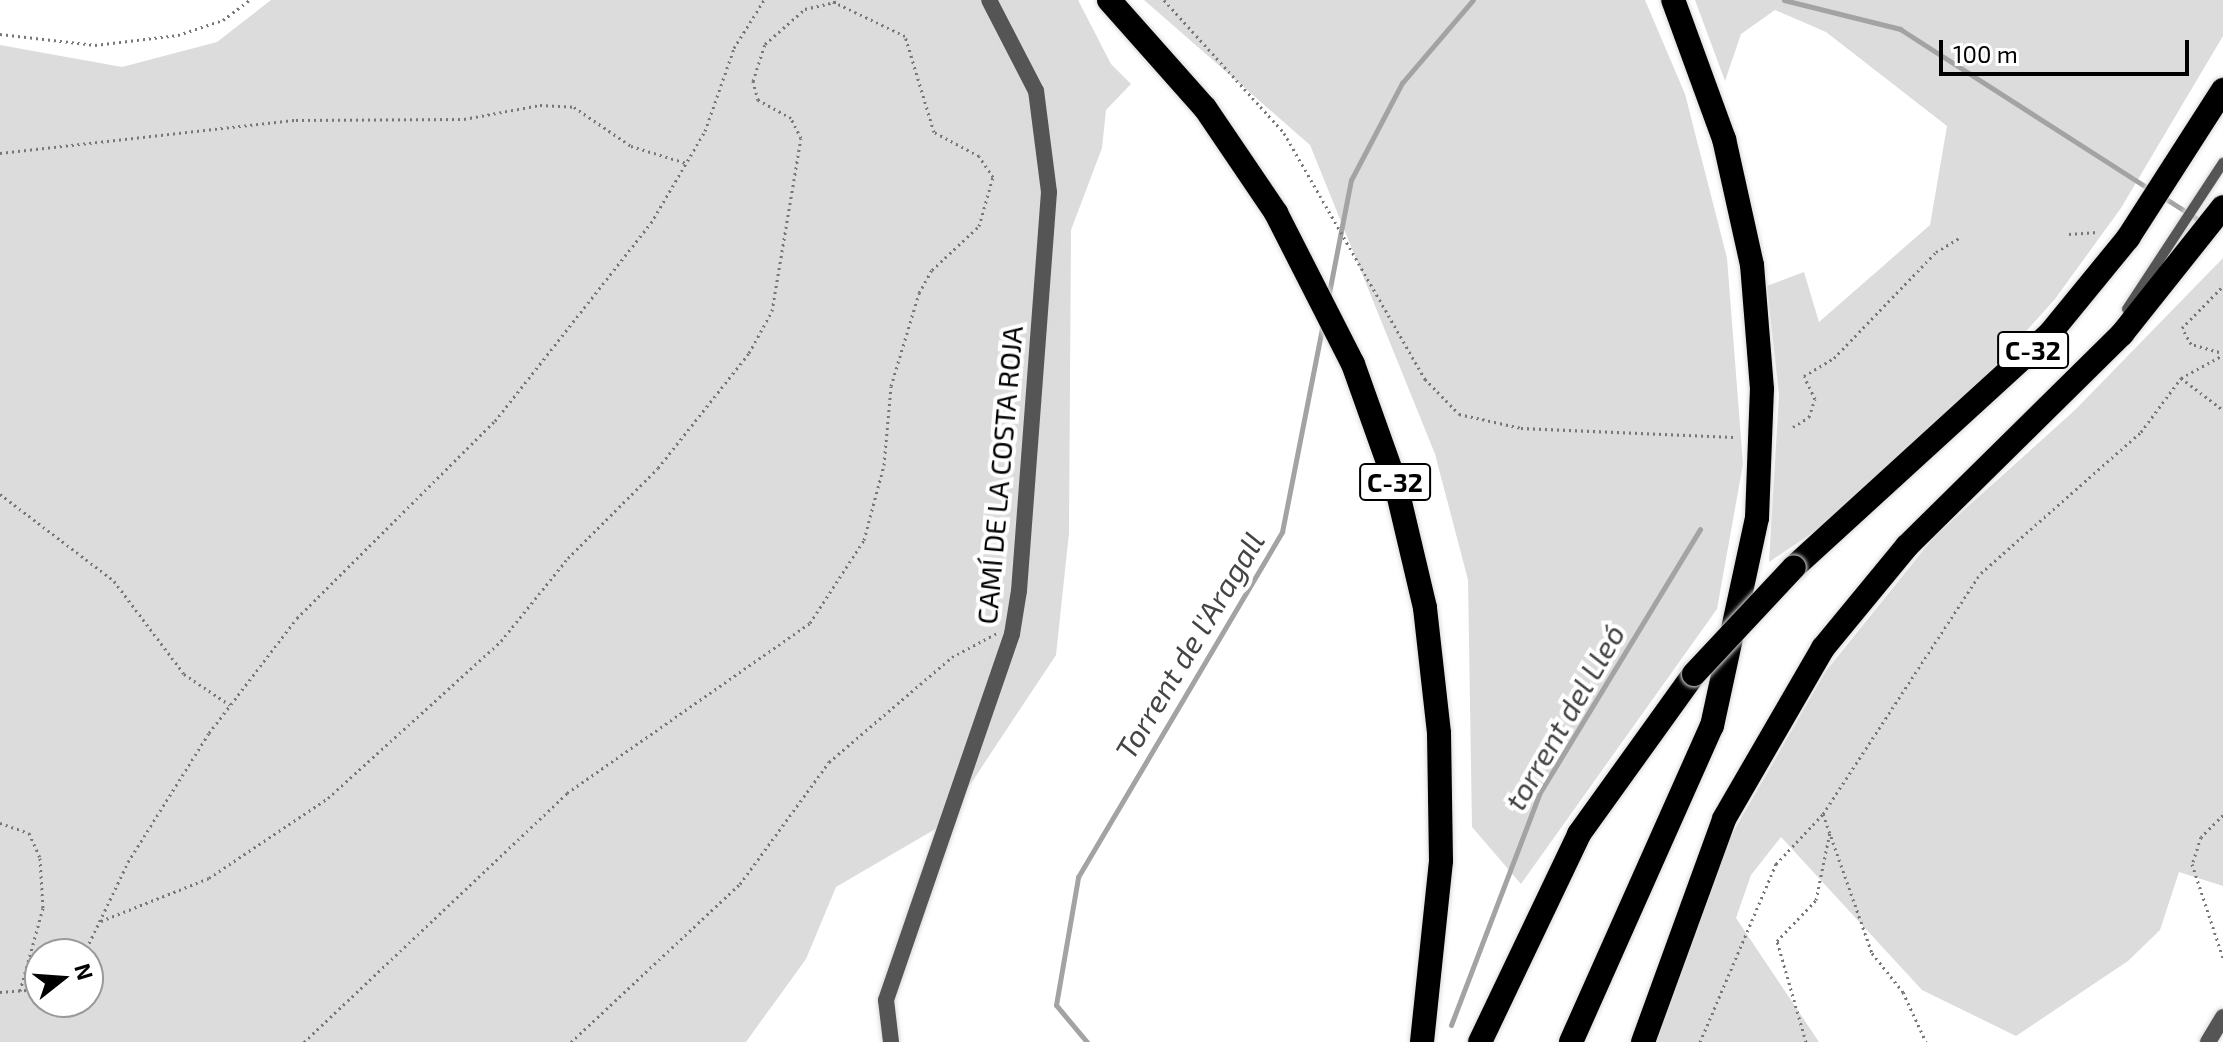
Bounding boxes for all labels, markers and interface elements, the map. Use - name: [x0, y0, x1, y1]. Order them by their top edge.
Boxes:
- scale bar: [1943, 24, 2193, 74]
- text: 100 m: [1953, 39, 2018, 68]
- street label: CAMÍ DE LA COSTA ROJA: [969, 324, 1029, 626]
- road number: C-32: [1997, 328, 2069, 372]
- road number: C-32: [1359, 460, 1431, 504]
- water label: Torrent de l'Aragall: [1107, 525, 1271, 765]
- water label: torrent del Lleó: [1496, 617, 1632, 817]
- north arrow: [24, 938, 104, 1018]
- text: N: [70, 960, 100, 983]

